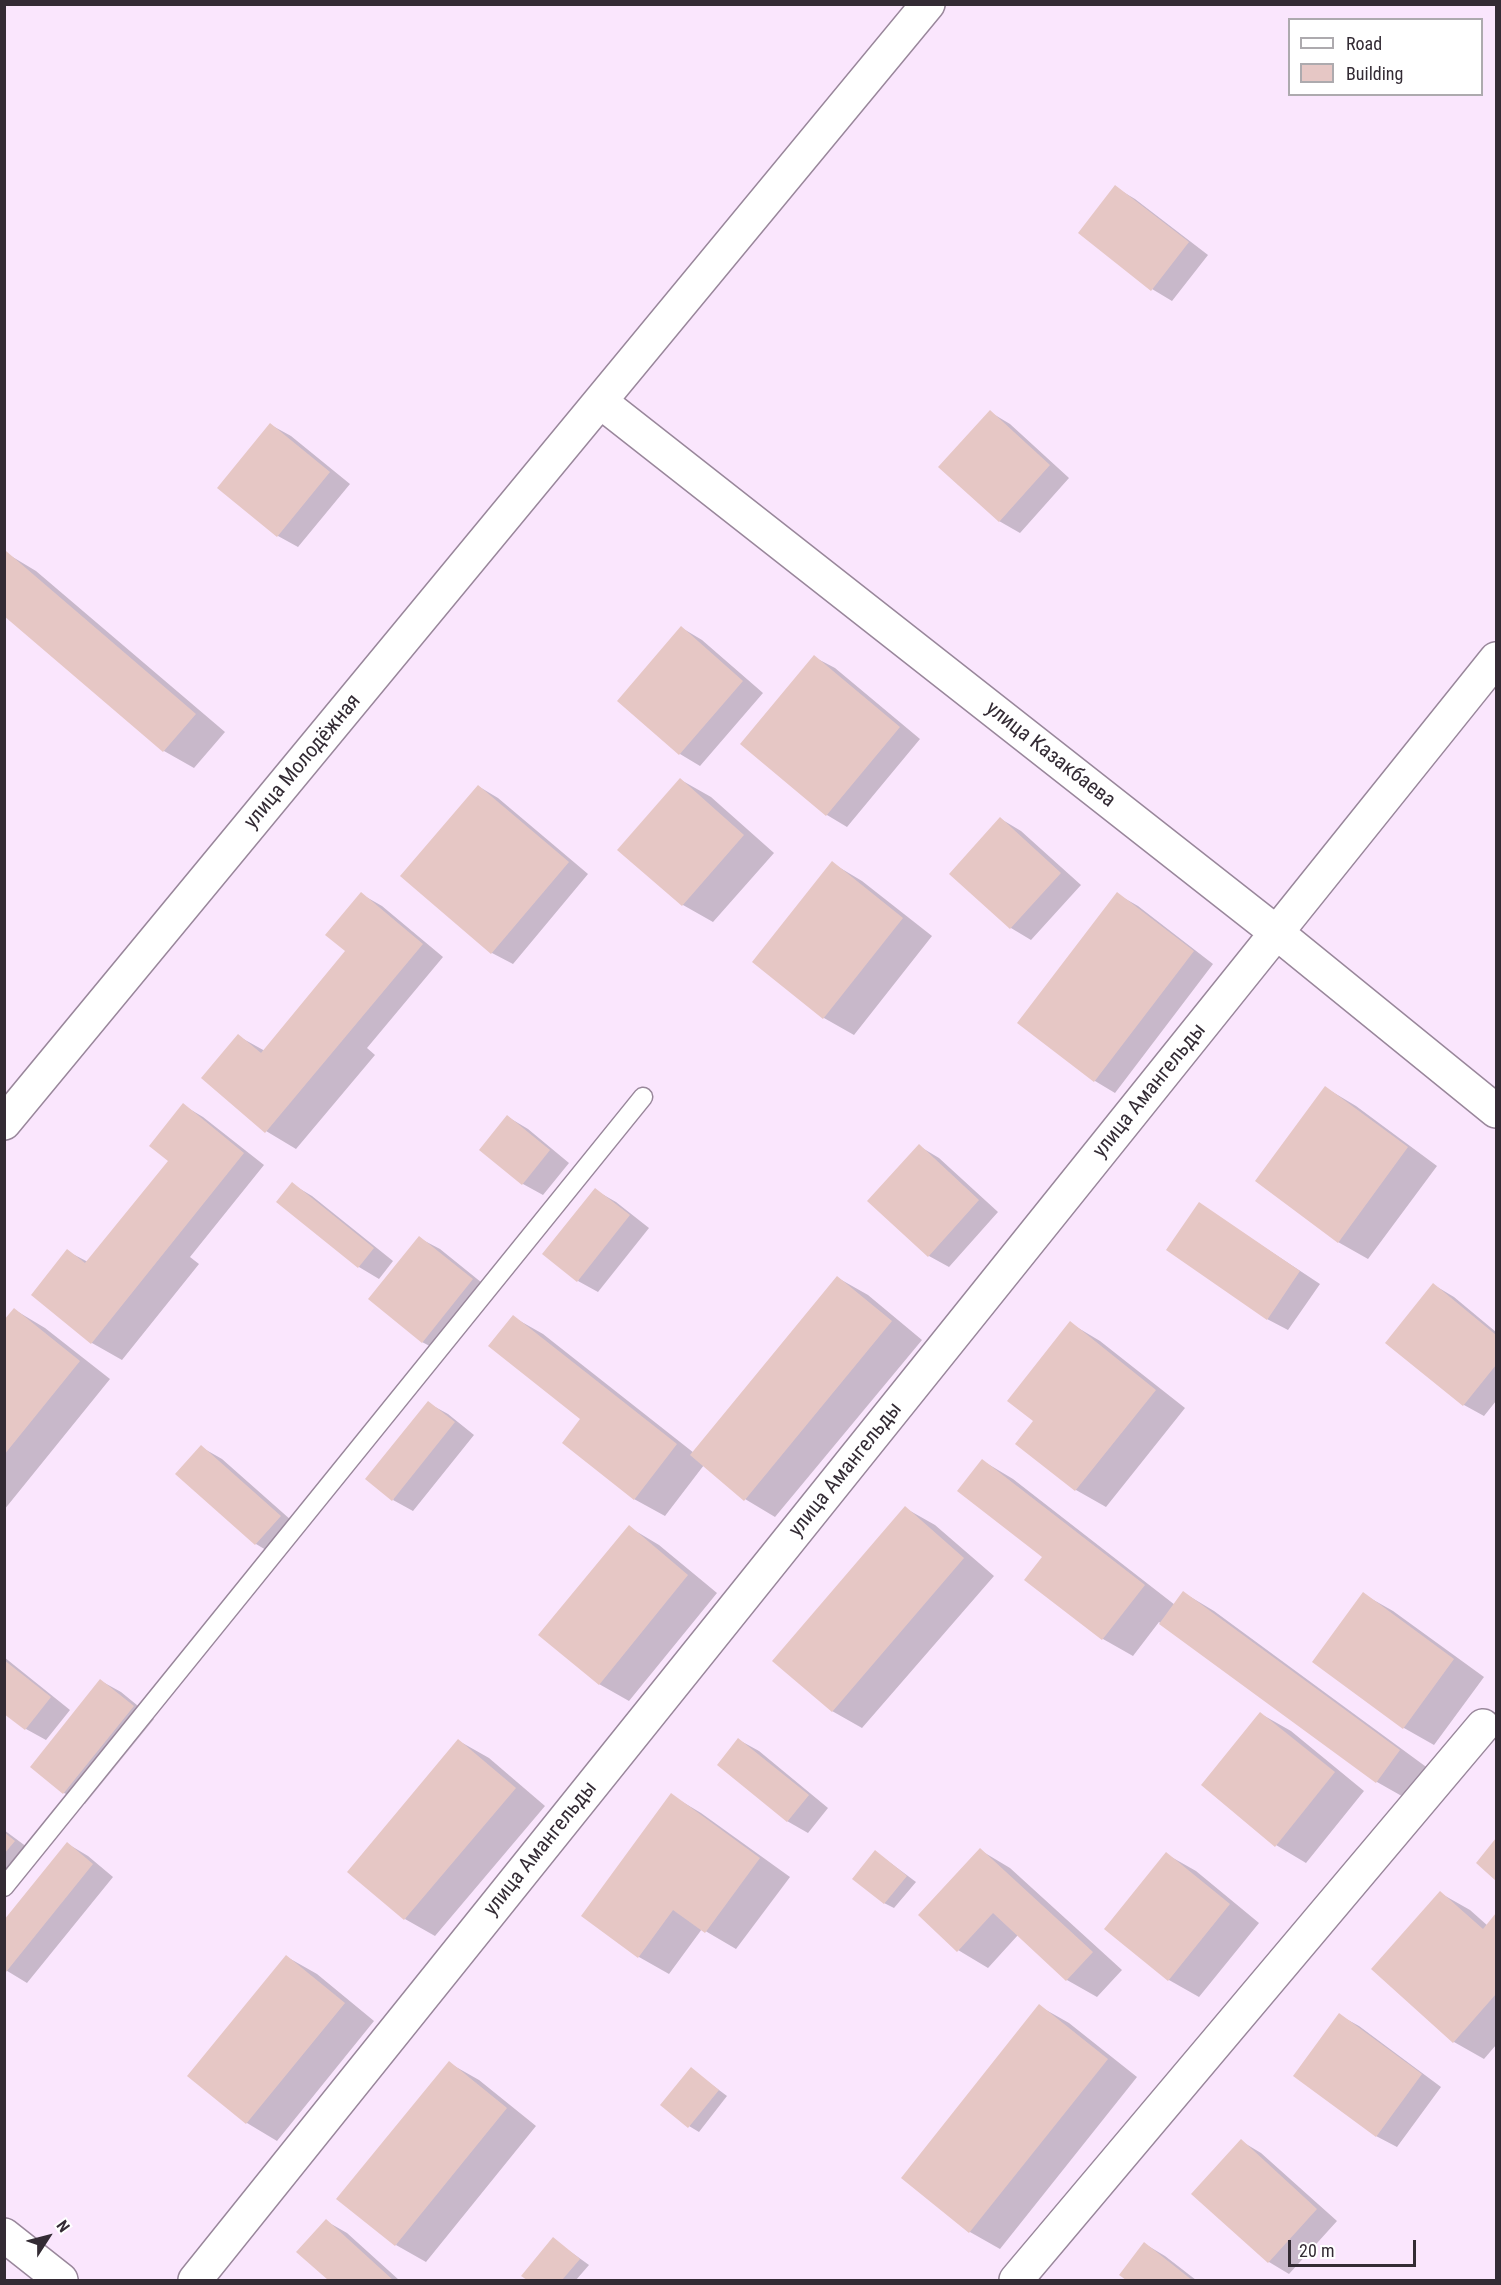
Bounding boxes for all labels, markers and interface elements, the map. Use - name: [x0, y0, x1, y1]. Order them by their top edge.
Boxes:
- legend: [1288, 18, 1483, 96]
- text: Road: [1346, 33, 1382, 54]
- text: Building: [1346, 63, 1403, 84]
- street label: улица Молодёжная: [239, 689, 367, 835]
- street label: улица Казакбаева: [980, 697, 1120, 813]
- street label: улица Амангельды: [1088, 1019, 1212, 1163]
- street label: улица Амангельды: [784, 1398, 908, 1542]
- street label: улица Амангельды: [479, 1777, 603, 1921]
- north arrow: [18, 2207, 78, 2267]
- text: N: [52, 2217, 74, 2236]
- scale bar: [1291, 2228, 1418, 2266]
- text: 20 m: [1299, 2240, 1334, 2261]

